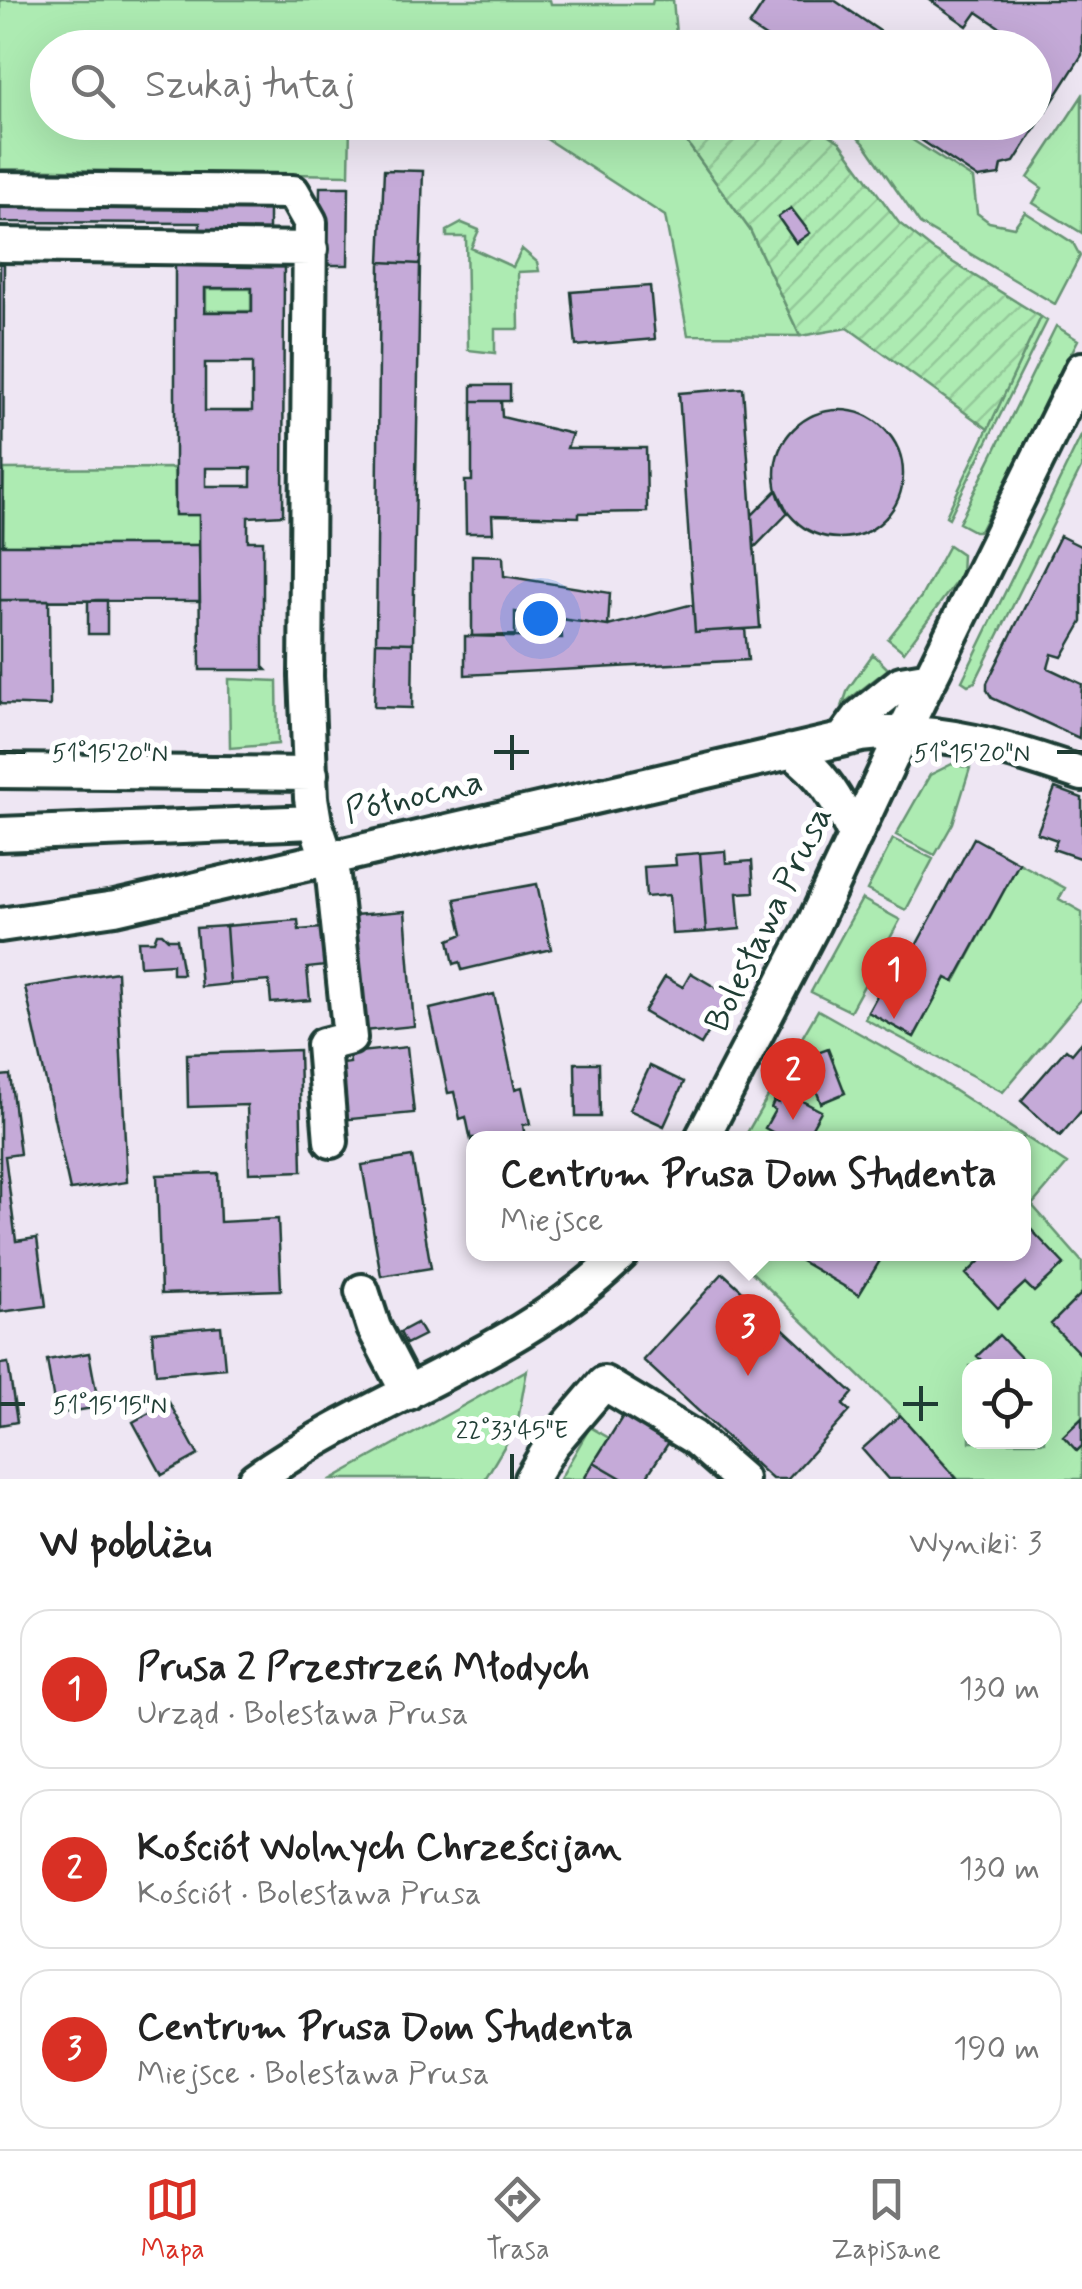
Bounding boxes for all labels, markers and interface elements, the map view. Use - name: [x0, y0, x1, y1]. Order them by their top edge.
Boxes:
- search box: [30, 30, 1052, 140]
- icon: search: [65, 58, 120, 113]
- text: Szukaj tutaj: [145, 61, 355, 110]
- your location: [515, 593, 566, 644]
- text: 51°15'20"N: [52, 738, 168, 771]
- text: 51°15'20"N: [914, 738, 1030, 771]
- street label: Północna: [341, 759, 487, 835]
- street label: Bolesława Prusa: [694, 798, 844, 1040]
- pin: 1: [862, 936, 926, 1019]
- pin: 2: [760, 1038, 826, 1120]
- popup: [466, 1131, 1031, 1261]
- text: Centrum Prusa Dom Studenta: [500, 1151, 997, 1200]
- text: Miejsce: [500, 1200, 603, 1242]
- pin: 3: [716, 1294, 780, 1376]
- map controls: [962, 1359, 1052, 1449]
- button: locate: [962, 1359, 1052, 1449]
- text: 51°15'15"N: [53, 1390, 167, 1423]
- text: 22°33'45"E: [456, 1415, 568, 1448]
- text: W pobliżu: [40, 1517, 212, 1572]
- text: Wyniki: 3: [909, 1523, 1042, 1565]
- text: Prusa 2 Przestrzeń Młodych: [137, 1644, 590, 1693]
- text: 1: [67, 1668, 82, 1710]
- text: 130 m: [959, 1668, 1040, 1710]
- text: Urząd · Bolesława Prusa: [137, 1693, 469, 1735]
- text: Kościół Wolnych Chrześcijan: [137, 1824, 621, 1873]
- text: 2: [67, 1848, 82, 1890]
- text: 130 m: [959, 1848, 1040, 1890]
- text: Kościół · Bolesława Prusa: [137, 1873, 482, 1915]
- text: Centrum Prusa Dom Studenta: [137, 2004, 633, 2053]
- text: 3: [67, 2028, 82, 2070]
- text: 190 m: [953, 2028, 1040, 2070]
- text: Miejsce · Bolesława Prusa: [137, 2053, 489, 2095]
- tab: Mapa: [141, 2172, 205, 2269]
- tab: Trasa: [486, 2172, 550, 2269]
- tab: Zapisane: [831, 2172, 941, 2269]

